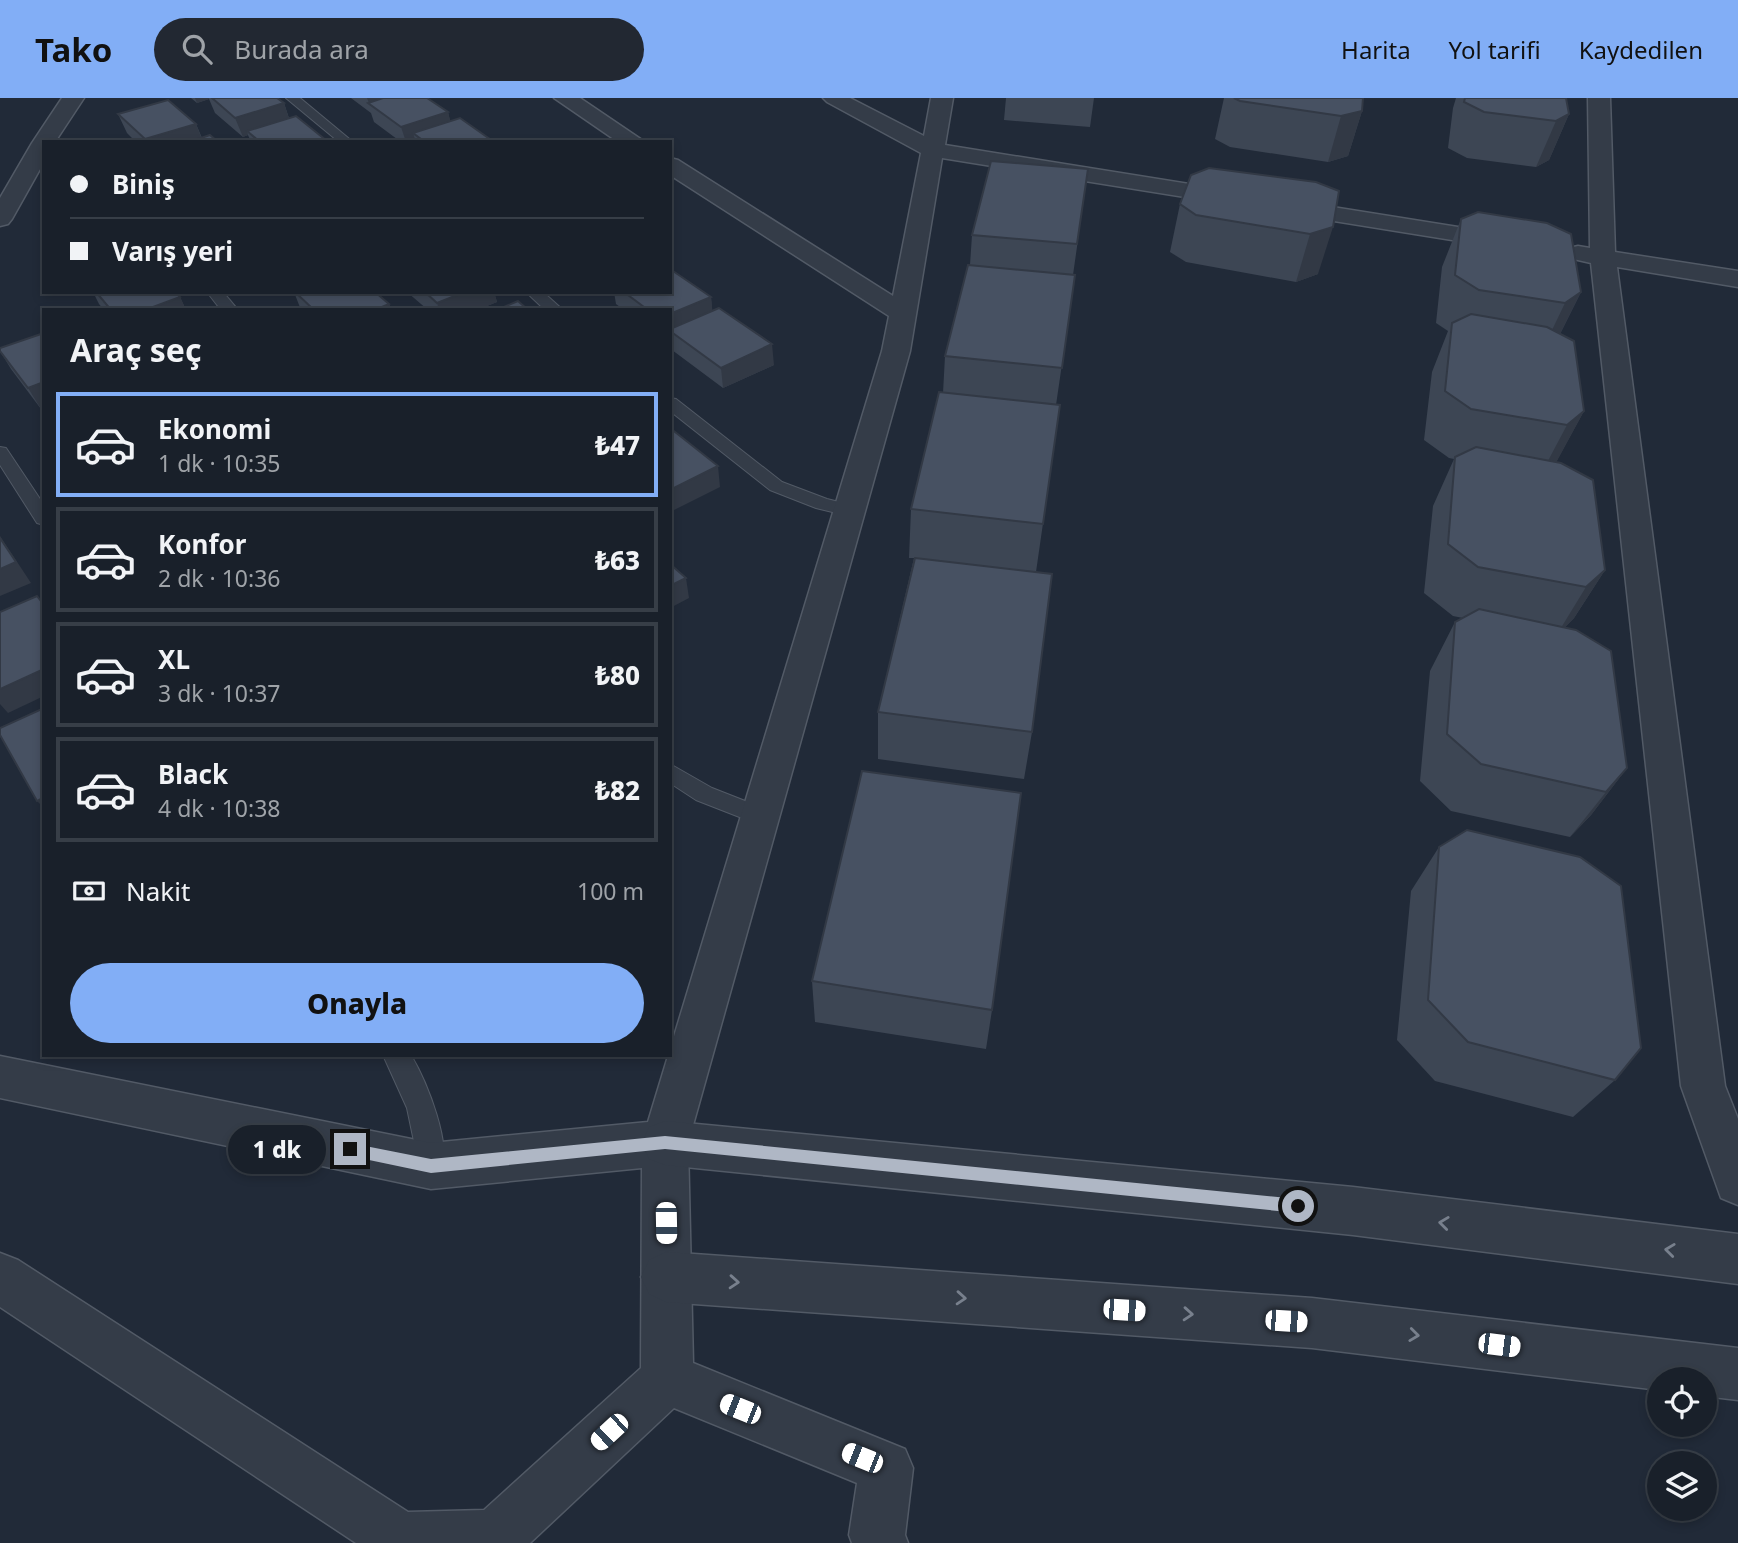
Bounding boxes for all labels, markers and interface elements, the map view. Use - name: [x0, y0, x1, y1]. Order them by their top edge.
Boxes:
- search box: [154, 18, 644, 81]
- text: Tako: [35, 27, 112, 72]
- icon: search: [178, 30, 216, 68]
- text: Burada ara: [234, 31, 369, 67]
- text: Harita: [1341, 33, 1411, 66]
- text: Yol tarifi: [1449, 33, 1541, 66]
- text: Kaydedilen: [1579, 33, 1703, 66]
- text: Biniş: [112, 166, 175, 202]
- text: Varış yeri: [112, 233, 233, 269]
- text: Araç seç: [70, 328, 202, 371]
- text: Ekonomi: [158, 411, 271, 447]
- icon: car: [74, 413, 137, 476]
- text: ₺47: [595, 427, 640, 463]
- text: 1 dk · 10:35: [158, 447, 280, 479]
- text: Konfor: [158, 526, 246, 562]
- icon: car: [74, 528, 137, 591]
- text: ₺63: [595, 542, 640, 578]
- text: 2 dk · 10:36: [158, 562, 280, 594]
- text: XL: [158, 641, 190, 677]
- icon: car: [74, 643, 137, 706]
- text: ₺80: [595, 657, 640, 693]
- text: 3 dk · 10:37: [158, 677, 280, 709]
- text: Black: [158, 756, 228, 792]
- icon: car: [74, 758, 137, 821]
- text: ₺82: [595, 772, 640, 808]
- text: 4 dk · 10:38: [158, 792, 280, 824]
- icon: cash: [70, 872, 108, 910]
- text: Nakit: [126, 873, 190, 909]
- text: 100 m: [577, 875, 644, 907]
- button: Onayla: [70, 963, 644, 1043]
- callout: 1 dk: [228, 1124, 326, 1174]
- text: 1 dk: [253, 1133, 301, 1165]
- route end: [334, 1133, 366, 1165]
- route start: [1282, 1190, 1314, 1222]
- car: [656, 1202, 677, 1244]
- one-way arrow: [1439, 1215, 1450, 1230]
- one-way arrow: [1664, 1243, 1676, 1258]
- one-way arrow: [729, 1274, 740, 1289]
- one-way arrow: [956, 1290, 967, 1305]
- car: [1103, 1298, 1146, 1322]
- one-way arrow: [1183, 1306, 1194, 1321]
- car: [1265, 1309, 1308, 1333]
- one-way arrow: [1409, 1328, 1420, 1343]
- car: [1477, 1332, 1522, 1358]
- map controls: [1647, 1367, 1717, 1521]
- button: locate: [1647, 1367, 1717, 1437]
- car: [717, 1391, 764, 1427]
- car: [587, 1410, 632, 1454]
- car: [839, 1440, 886, 1476]
- button: layers: [1647, 1451, 1717, 1521]

